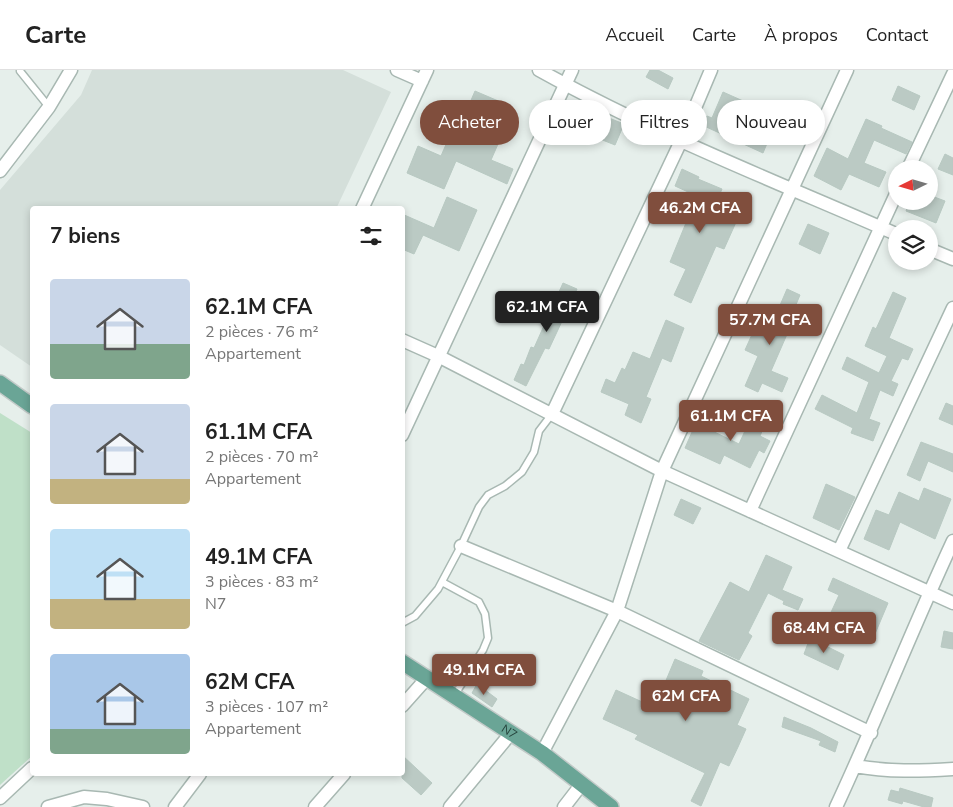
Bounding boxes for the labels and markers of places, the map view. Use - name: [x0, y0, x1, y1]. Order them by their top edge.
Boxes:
- pin: 46.2M CFA: [643, 191, 757, 234]
- pin: 62.1M CFA: [490, 290, 604, 333]
- pin: 57.7M CFA: [713, 304, 827, 346]
- pin: 61.1M CFA: [674, 400, 788, 442]
- pin: 68.4M CFA: [767, 612, 881, 654]
- pin: 49.1M CFA: [427, 654, 541, 696]
- pin: 62M CFA: [640, 680, 732, 722]

